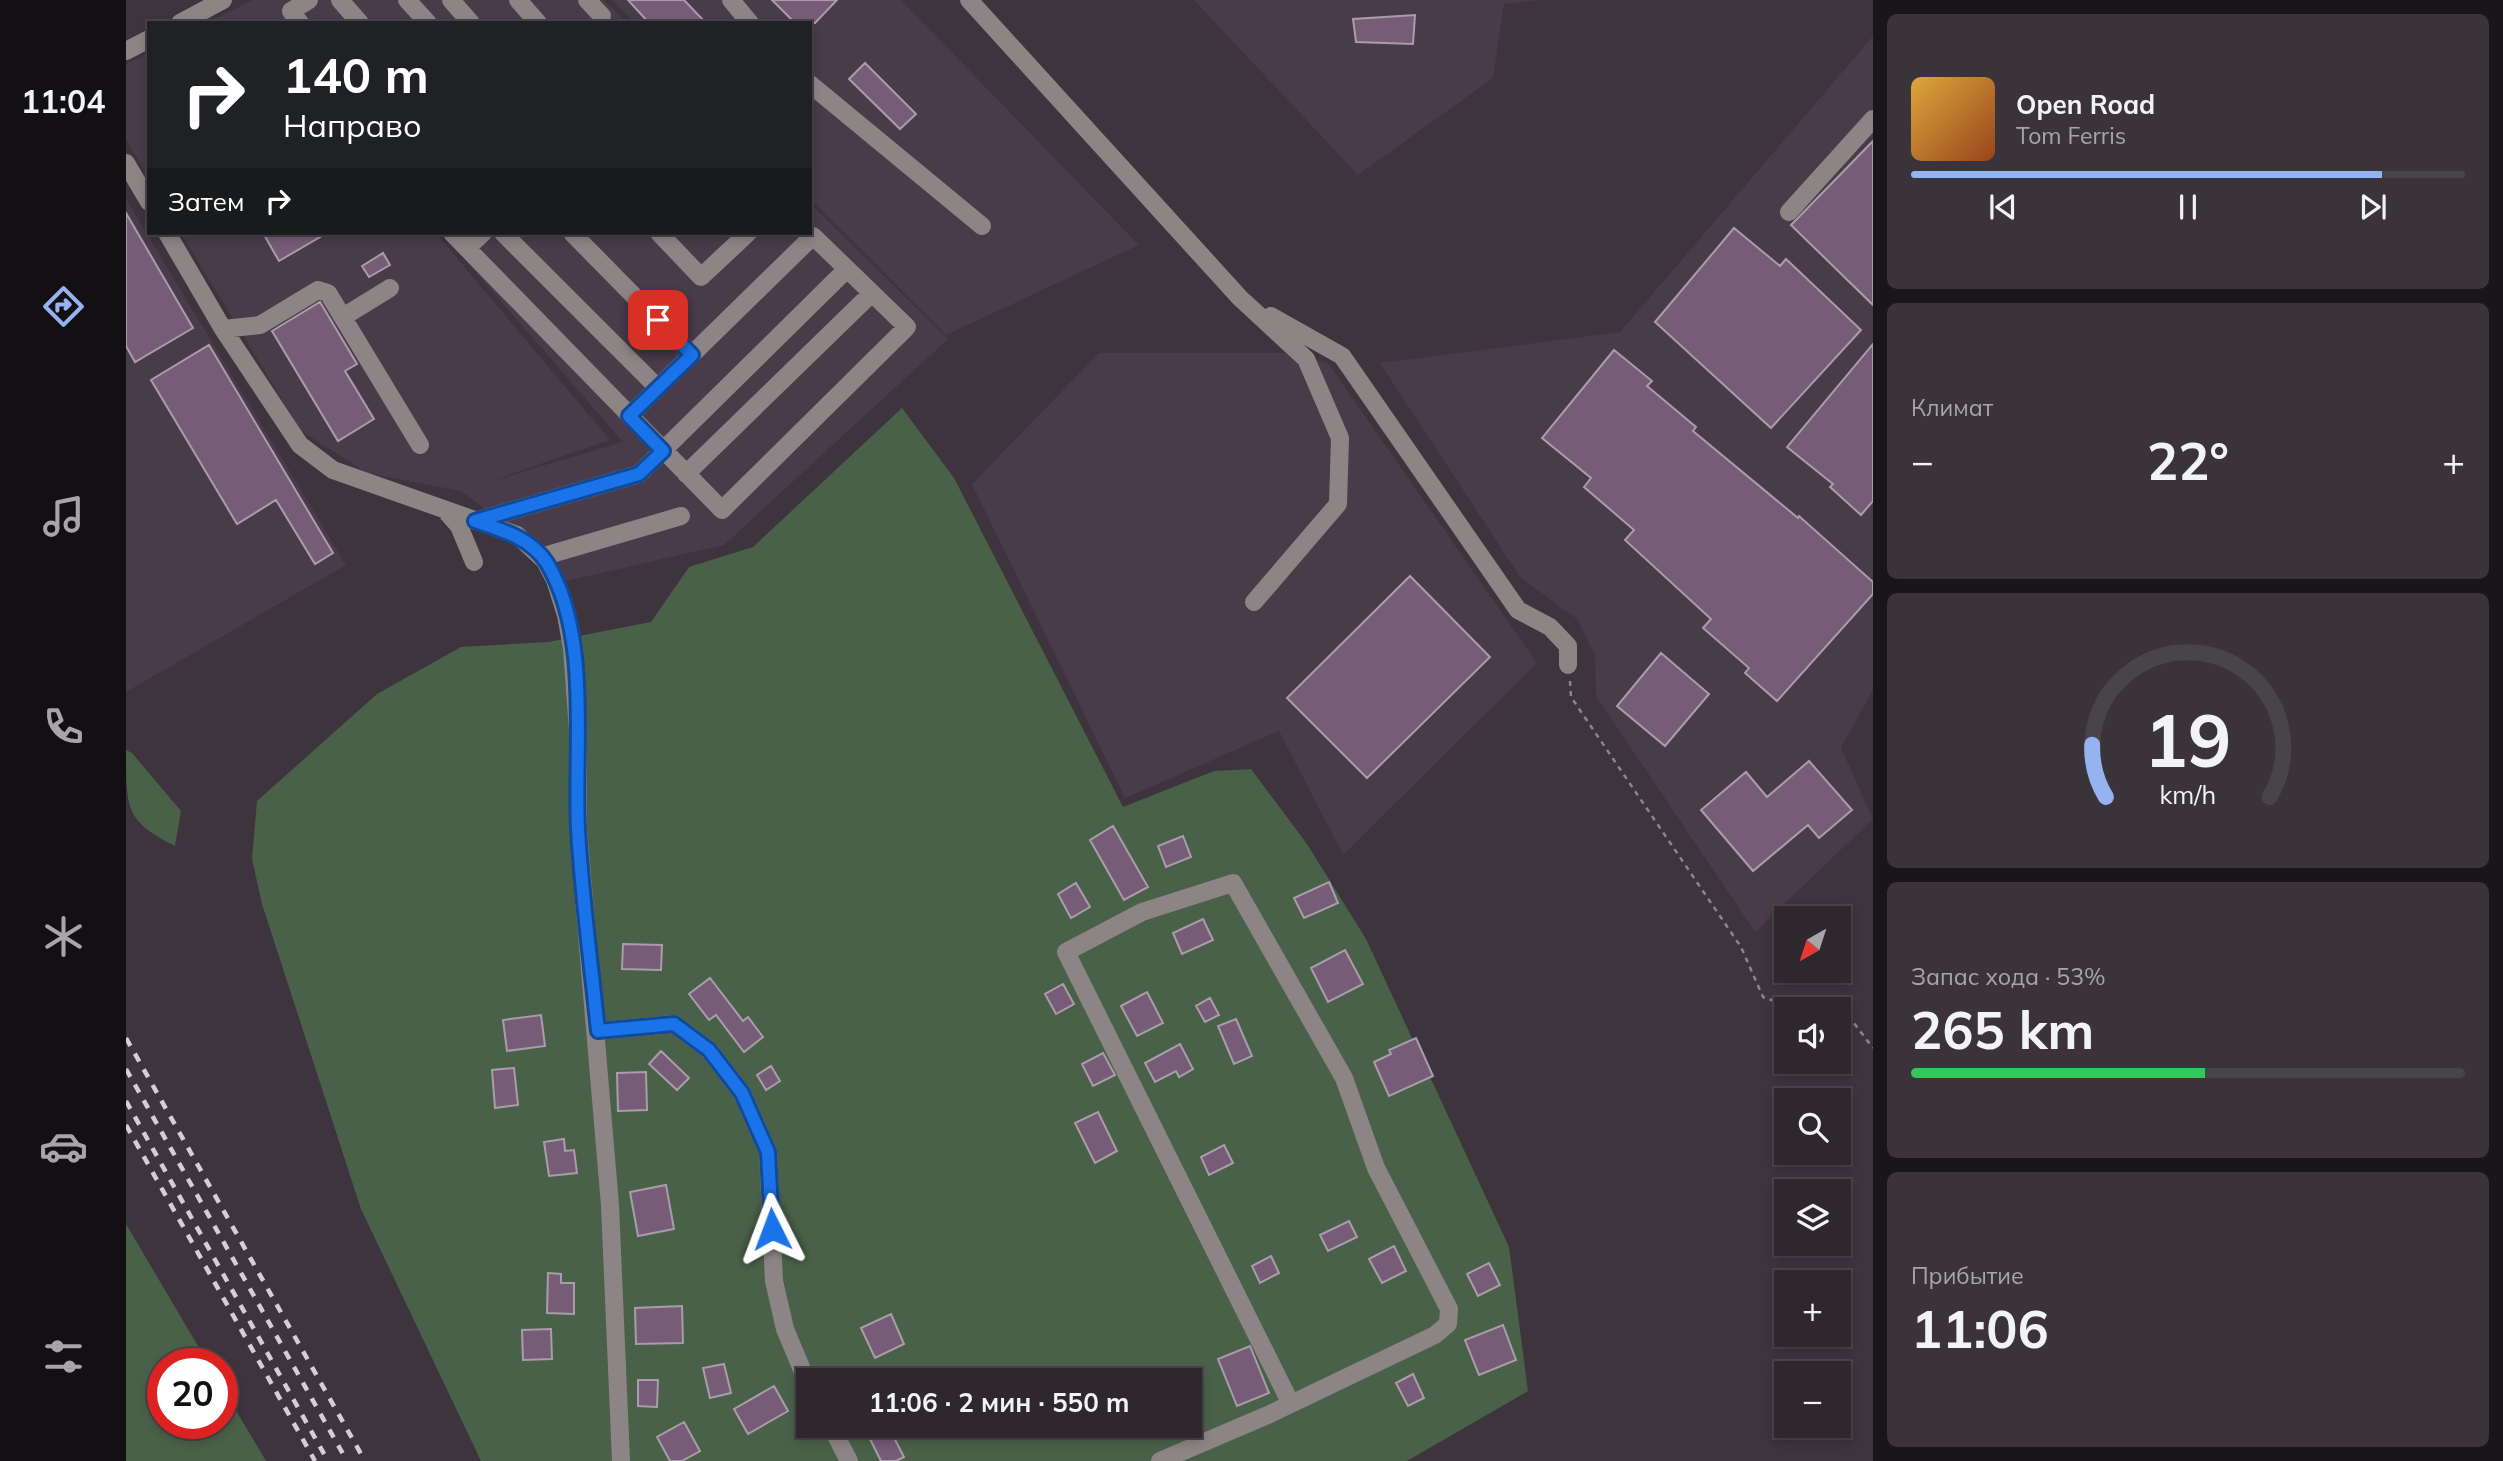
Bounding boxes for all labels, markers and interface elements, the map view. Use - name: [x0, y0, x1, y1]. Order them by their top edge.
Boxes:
- text: 140 m: [283, 44, 429, 105]
- icon: right: [168, 49, 259, 140]
- text: 11:04: [21, 81, 105, 121]
- text: Open Road: [2016, 88, 2155, 121]
- text: Направо: [283, 105, 422, 145]
- text: Tom Ferris: [2016, 121, 2126, 150]
- icon: right: [259, 182, 297, 220]
- text: Затем: [168, 185, 245, 218]
- icon: previous: [1984, 188, 2022, 226]
- icon: pause: [2169, 188, 2207, 226]
- icon: next: [2354, 188, 2392, 226]
- icon: directions: [39, 282, 88, 331]
- pin: [628, 290, 688, 350]
- icon: arrive: [639, 301, 677, 339]
- text: Климат: [1911, 393, 1993, 422]
- text: 22°: [2147, 428, 2229, 493]
- text: −: [1911, 437, 1934, 485]
- text: +: [2442, 437, 2465, 485]
- icon: music: [39, 492, 88, 541]
- text: 19: [2144, 694, 2232, 785]
- icon: phone: [39, 702, 88, 751]
- text: km/h: [2160, 778, 2216, 809]
- north arrow: [1774, 906, 1852, 984]
- map controls: [1774, 906, 1851, 1438]
- icon: climate: [39, 912, 88, 961]
- text: Запас хода · 53%: [1911, 962, 2106, 991]
- button: sound: [1774, 997, 1851, 1074]
- text: 265 km: [1911, 997, 2094, 1062]
- button: search: [1774, 1088, 1851, 1165]
- icon: car: [39, 1122, 88, 1171]
- button: layers: [1774, 1179, 1851, 1256]
- position arrow: [735, 1192, 809, 1266]
- text: Прибытие: [1911, 1261, 2024, 1290]
- button: +: [1774, 1270, 1851, 1347]
- text: 11:06: [1911, 1296, 2049, 1361]
- icon: filters: [39, 1332, 88, 1381]
- speed limit sign: 20: [147, 1348, 238, 1439]
- button: −: [1774, 1361, 1851, 1438]
- text: 11:06 · 2 мин · 550 m: [869, 1386, 1129, 1419]

